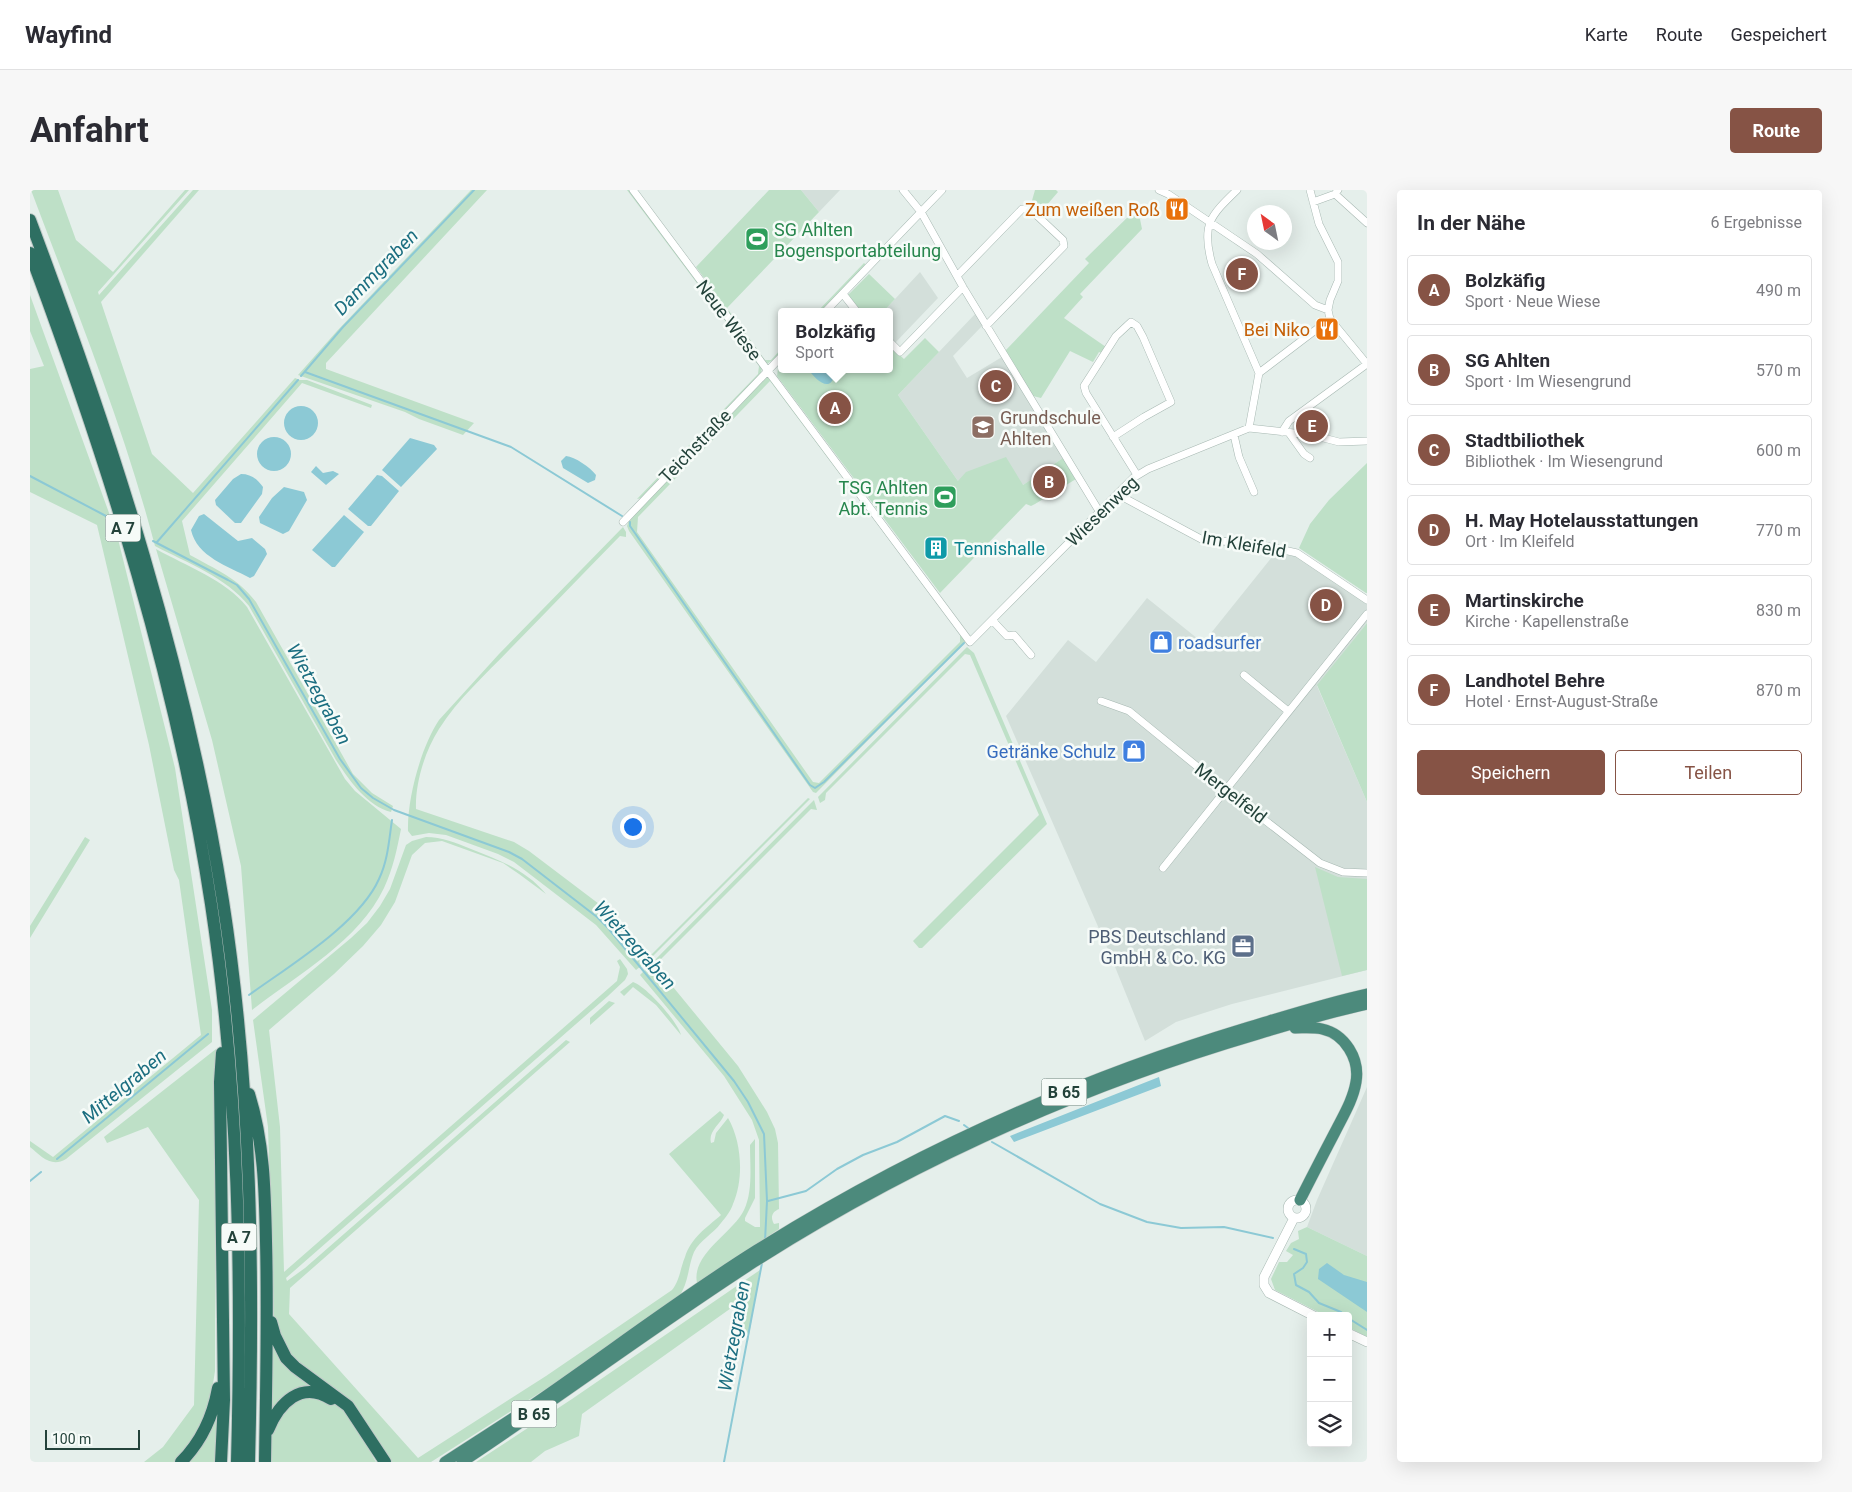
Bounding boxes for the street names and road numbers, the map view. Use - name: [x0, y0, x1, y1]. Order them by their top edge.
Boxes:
- street label: Neue Wiese: [692, 276, 766, 364]
- street label: Teichstraße: [655, 405, 735, 487]
- street label: Wiesenweg: [1062, 472, 1142, 550]
- road number: A 7: [106, 514, 140, 542]
- street label: Im Kleifeld: [1200, 526, 1288, 562]
- street label: Mergelfeld: [1191, 758, 1271, 828]
- road number: B 65: [1042, 1079, 1086, 1106]
- road number: A 7: [222, 1224, 256, 1250]
- road number: B 65: [512, 1400, 556, 1428]

